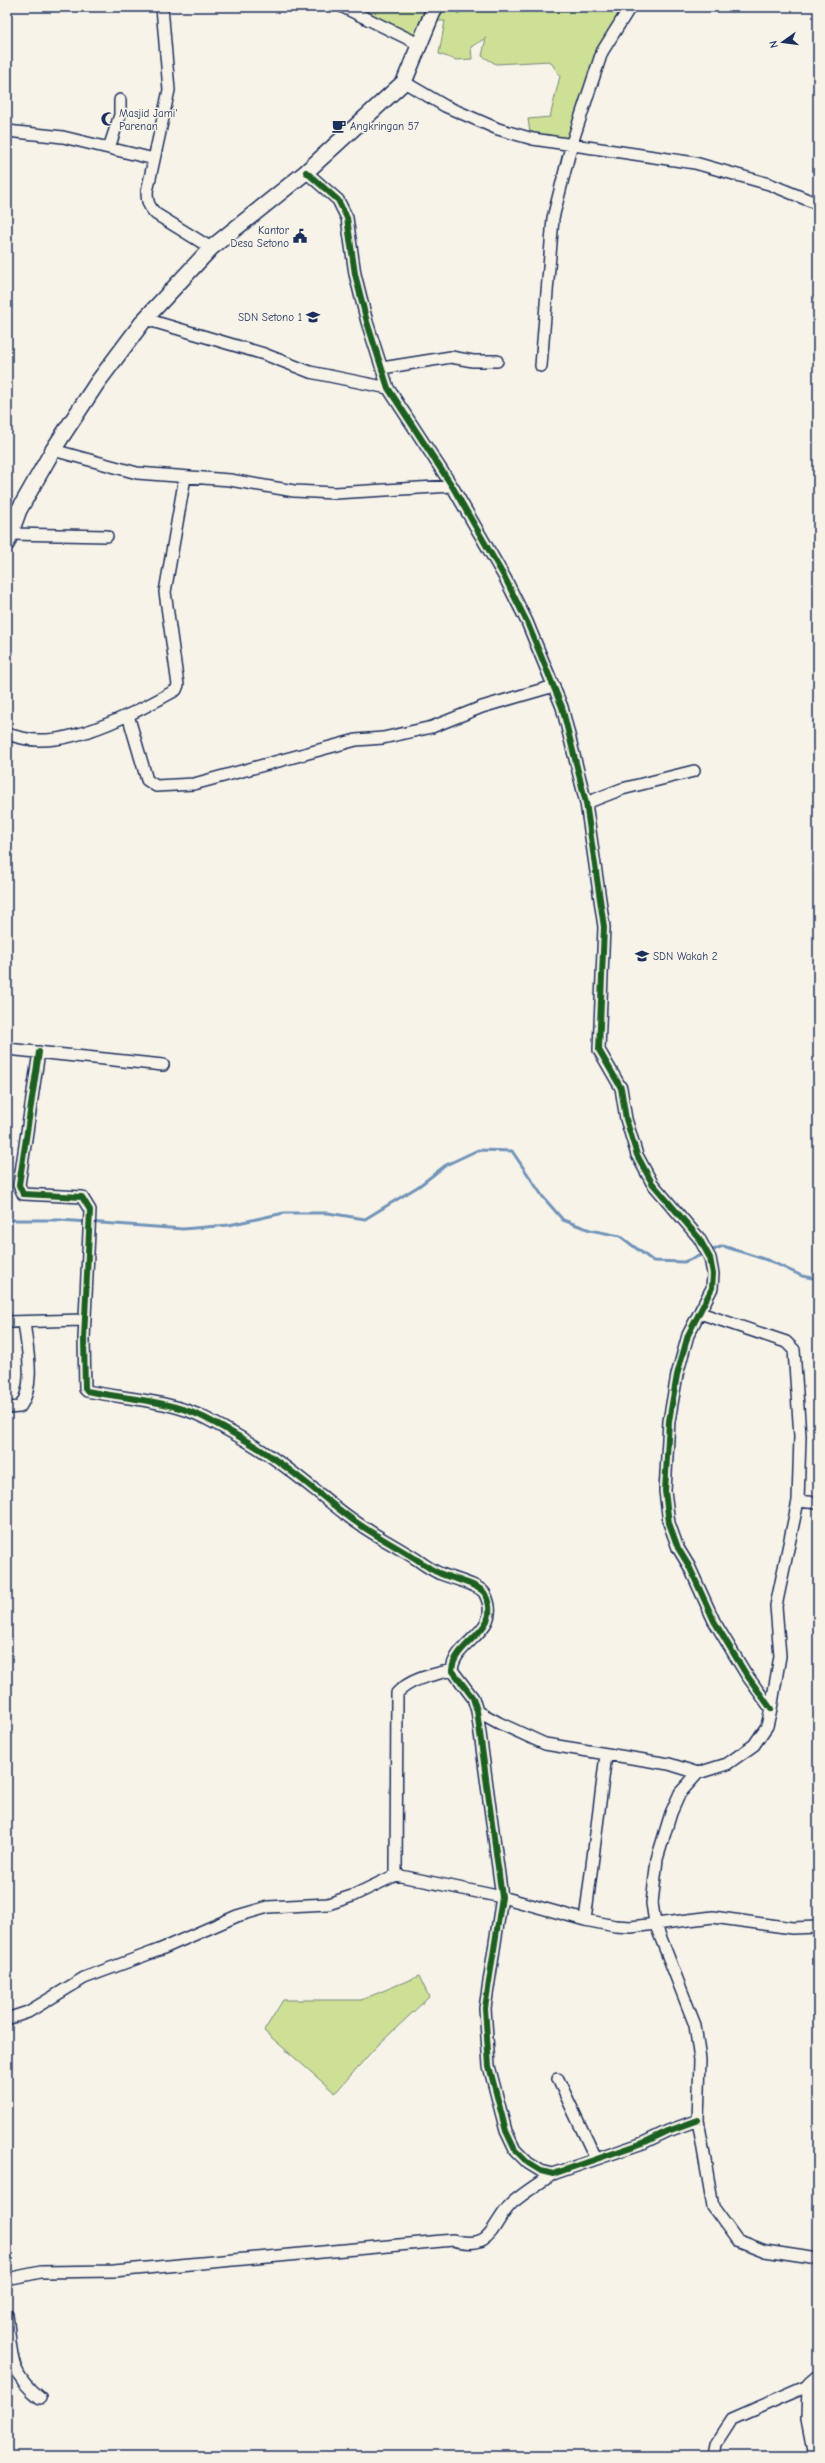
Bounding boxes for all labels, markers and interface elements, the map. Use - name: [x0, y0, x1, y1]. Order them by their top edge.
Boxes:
- north arrow: [763, 22, 803, 62]
- text: N: [767, 39, 781, 49]
- place label: Masjid Jami' Parenan: [119, 107, 178, 133]
- mosque icon: Masjid Jami' Parenan: [100, 111, 116, 127]
- cafe icon: Angkringan 57: [331, 118, 347, 134]
- place label: Angkringan 57: [350, 120, 419, 133]
- place label: Kantor Desa Setono: [231, 224, 290, 250]
- public building icon: Kantor Desa Setono: [292, 228, 308, 244]
- school or university icon: SDN Setono 1: [305, 309, 321, 325]
- place label: SDN Setono 1: [238, 311, 302, 324]
- school or university icon: SDN Wakah 2: [634, 948, 650, 964]
- place label: SDN Wakah 2: [653, 950, 718, 963]

